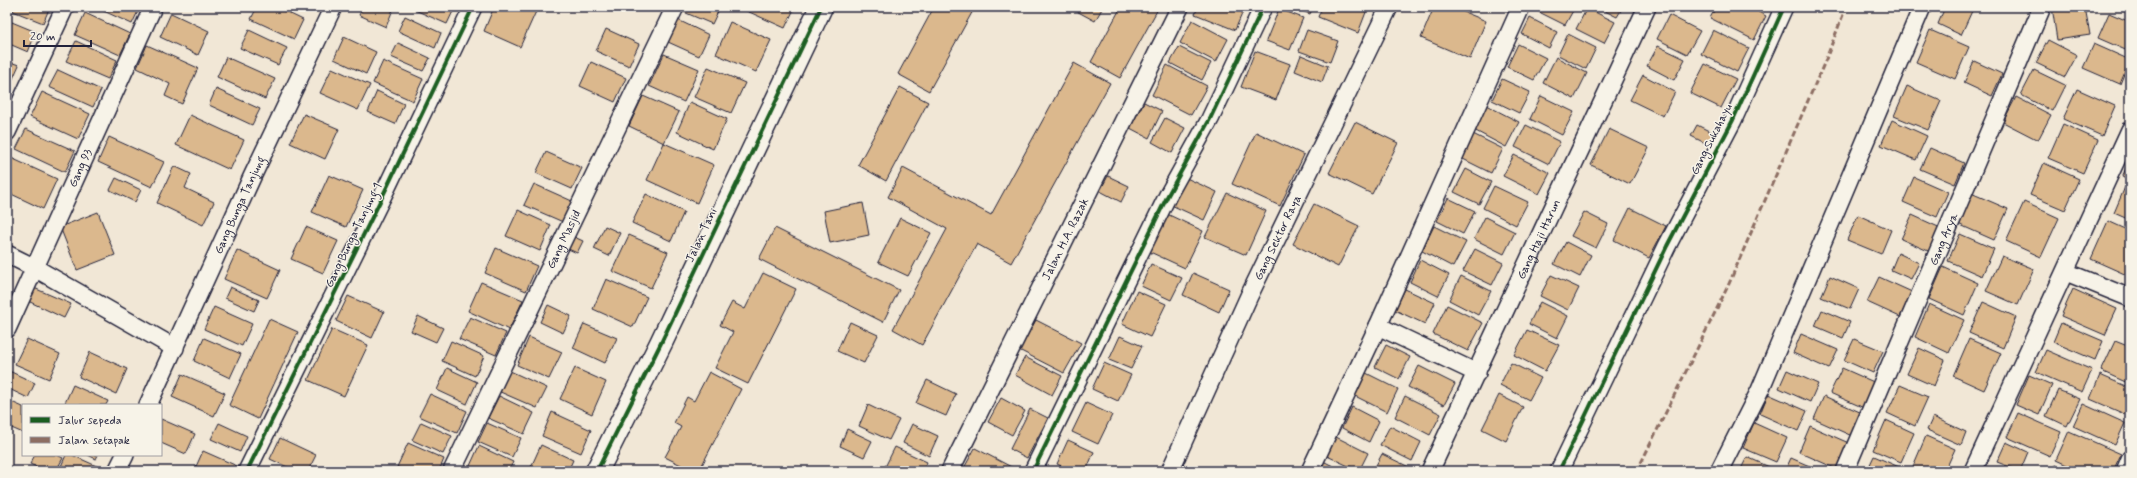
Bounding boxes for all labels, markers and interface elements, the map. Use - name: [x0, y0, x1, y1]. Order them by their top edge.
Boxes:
- scale bar: [24, 22, 91, 48]
- text: 20 m: [30, 29, 56, 45]
- street label: Gang Sukahayu: [1687, 101, 1737, 178]
- street label: Gang 93: [65, 146, 97, 190]
- street label: Gang Bunga Tanjung: [211, 153, 271, 257]
- street label: Gang Bunga Tanjung 1: [322, 180, 387, 291]
- street label: Gang Sektor Raya: [1251, 193, 1306, 283]
- street label: Jalan H.A. Razak: [1039, 195, 1093, 283]
- street label: Gang Haji Harun: [1514, 197, 1565, 282]
- street label: Jalan Tani: [682, 205, 722, 265]
- street label: Gang Masjid: [543, 208, 585, 272]
- street label: Gang Arya: [1926, 210, 1963, 268]
- legend: [22, 404, 162, 456]
- text: Jalur sepeda: [58, 413, 122, 429]
- text: Jalan setapak: [58, 433, 130, 449]

